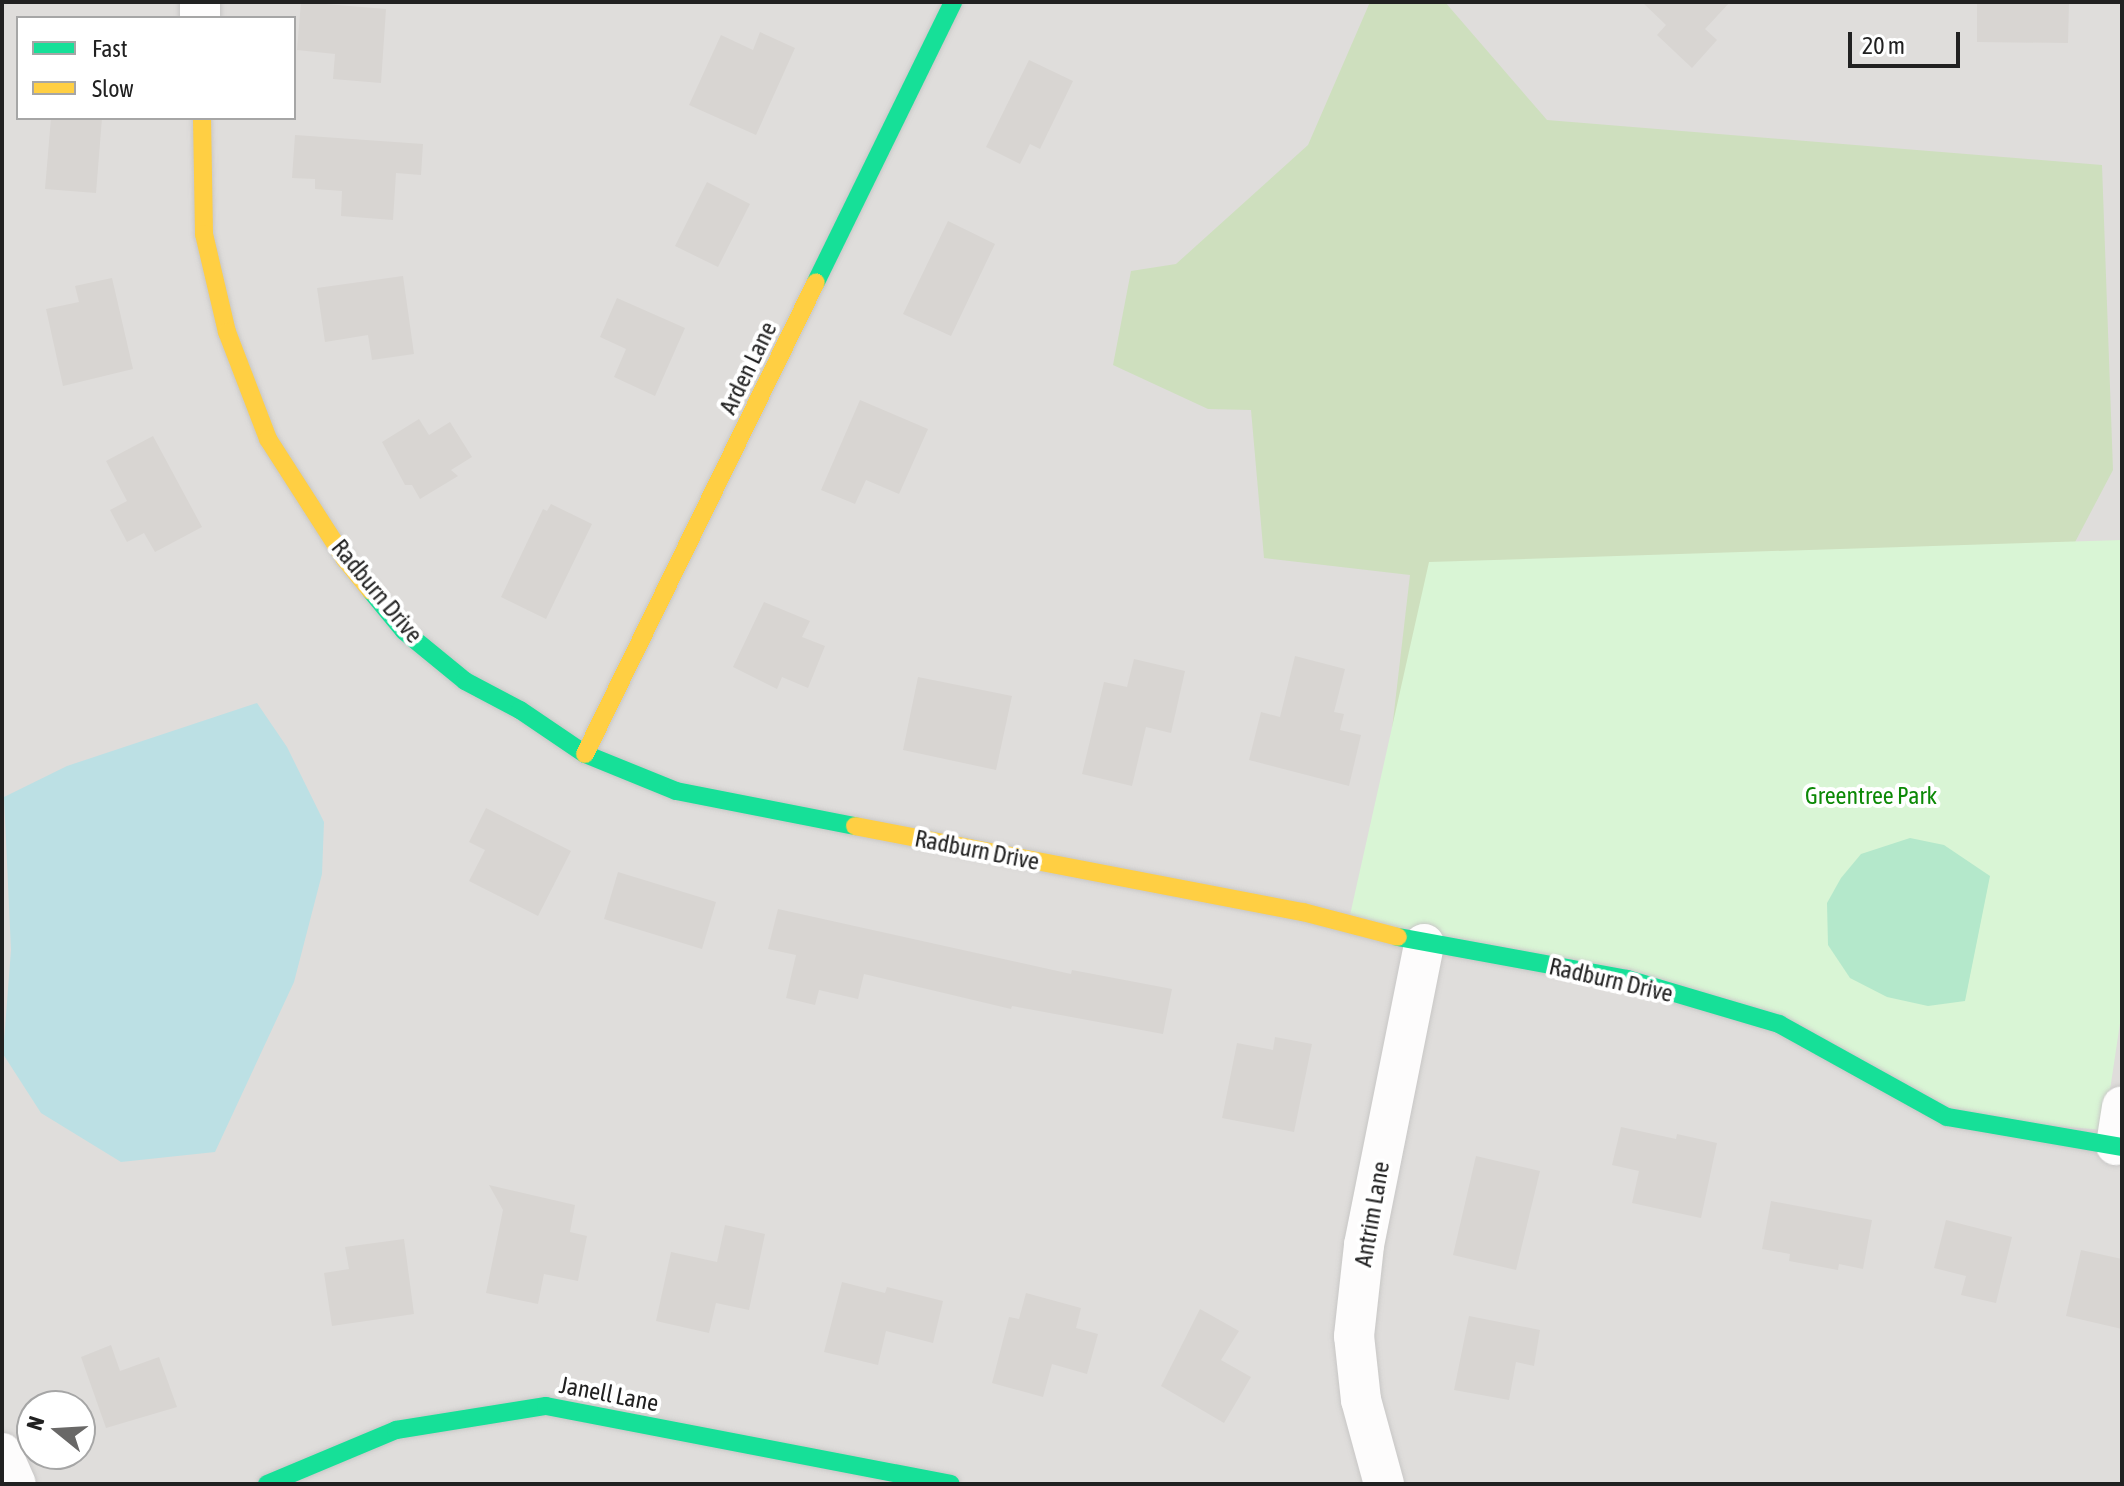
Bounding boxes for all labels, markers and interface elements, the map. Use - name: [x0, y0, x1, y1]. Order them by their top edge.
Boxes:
- legend: [16, 16, 296, 120]
- scale bar: [1852, 16, 1964, 66]
- text: 20 m: [1862, 32, 1905, 59]
- text: Fast: [92, 35, 128, 62]
- text: Slow: [92, 75, 134, 102]
- street label: Arden Lane: [713, 317, 783, 419]
- street label: Radburn Drive: [325, 533, 429, 649]
- park label: Greentree Park: [1805, 782, 1937, 810]
- street label: Radburn Drive: [912, 824, 1042, 876]
- street label: Radburn Drive: [1546, 952, 1676, 1008]
- street label: Antrim Lane: [1349, 1159, 1395, 1269]
- street label: Janell Lane: [557, 1370, 661, 1418]
- north arrow: [16, 1390, 96, 1470]
- text: N: [21, 1413, 49, 1433]

